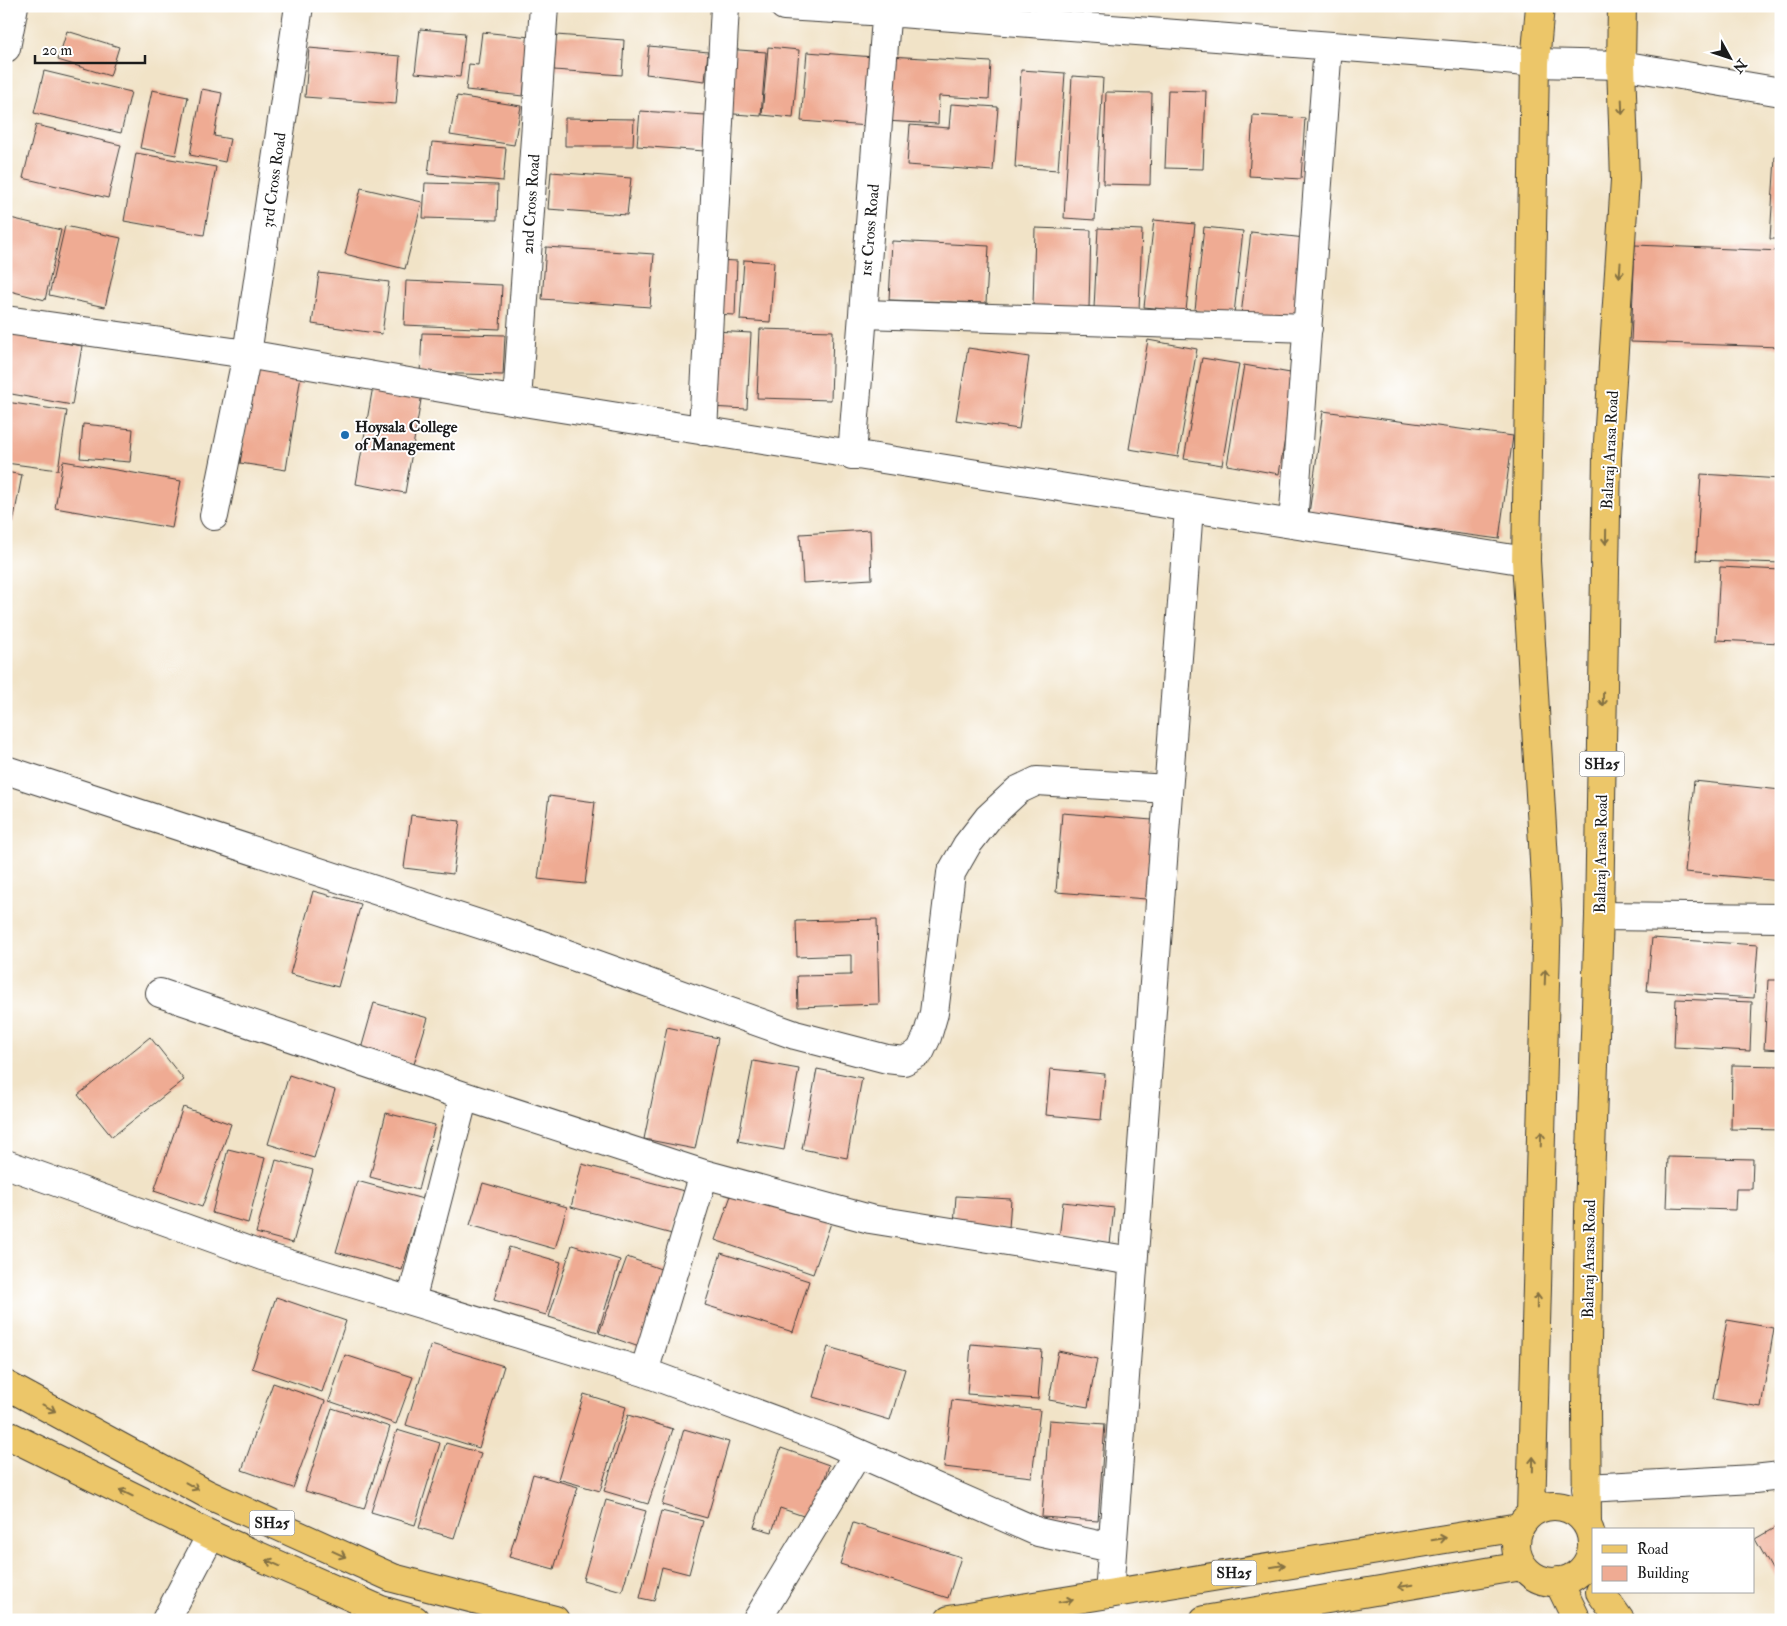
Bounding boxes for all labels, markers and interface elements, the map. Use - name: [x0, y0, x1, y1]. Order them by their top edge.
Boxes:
- scale bar: [35, 32, 145, 64]
- north arrow: [1704, 32, 1754, 82]
- text: 20 m: [42, 41, 72, 60]
- text: N: [1729, 55, 1751, 77]
- one-way arrow: [1618, 99, 1627, 115]
- street label: 3rd Cross Road: [257, 131, 291, 229]
- street label: 2nd Cross Road: [518, 153, 544, 255]
- street label: 1st Cross Road: [856, 183, 884, 277]
- one-way arrow: [1615, 261, 1624, 277]
- street label: Balaraj Arasa Road: [1597, 390, 1623, 510]
- place label: Hoysala College of Management: [355, 417, 458, 456]
- marker: Hoysala College of Management: [339, 429, 351, 441]
- one-way arrow: [1601, 528, 1611, 545]
- one-way arrow: [1598, 691, 1608, 707]
- road number: SH25: [1580, 752, 1624, 776]
- street label: Balaraj Arasa Road: [1590, 794, 1612, 914]
- one-way arrow: [1541, 969, 1550, 985]
- one-way arrow: [1536, 1131, 1546, 1148]
- street label: Balaraj Arasa Road: [1578, 1199, 1600, 1319]
- one-way arrow: [1532, 1294, 1541, 1310]
- one-way arrow: [41, 1404, 56, 1413]
- one-way arrow: [1528, 1456, 1537, 1472]
- one-way arrow: [184, 1481, 199, 1491]
- one-way arrow: [118, 1488, 133, 1498]
- road number: SH25: [250, 1510, 294, 1536]
- legend: [1592, 1528, 1754, 1594]
- one-way arrow: [1430, 1534, 1446, 1544]
- text: Road: [1637, 1540, 1669, 1559]
- one-way arrow: [331, 1549, 346, 1559]
- one-way arrow: [266, 1557, 281, 1567]
- road number: SH25: [1212, 1560, 1256, 1586]
- one-way arrow: [1270, 1560, 1286, 1570]
- text: Building: [1637, 1564, 1689, 1583]
- one-way arrow: [1397, 1581, 1413, 1591]
- one-way arrow: [1058, 1595, 1074, 1605]

